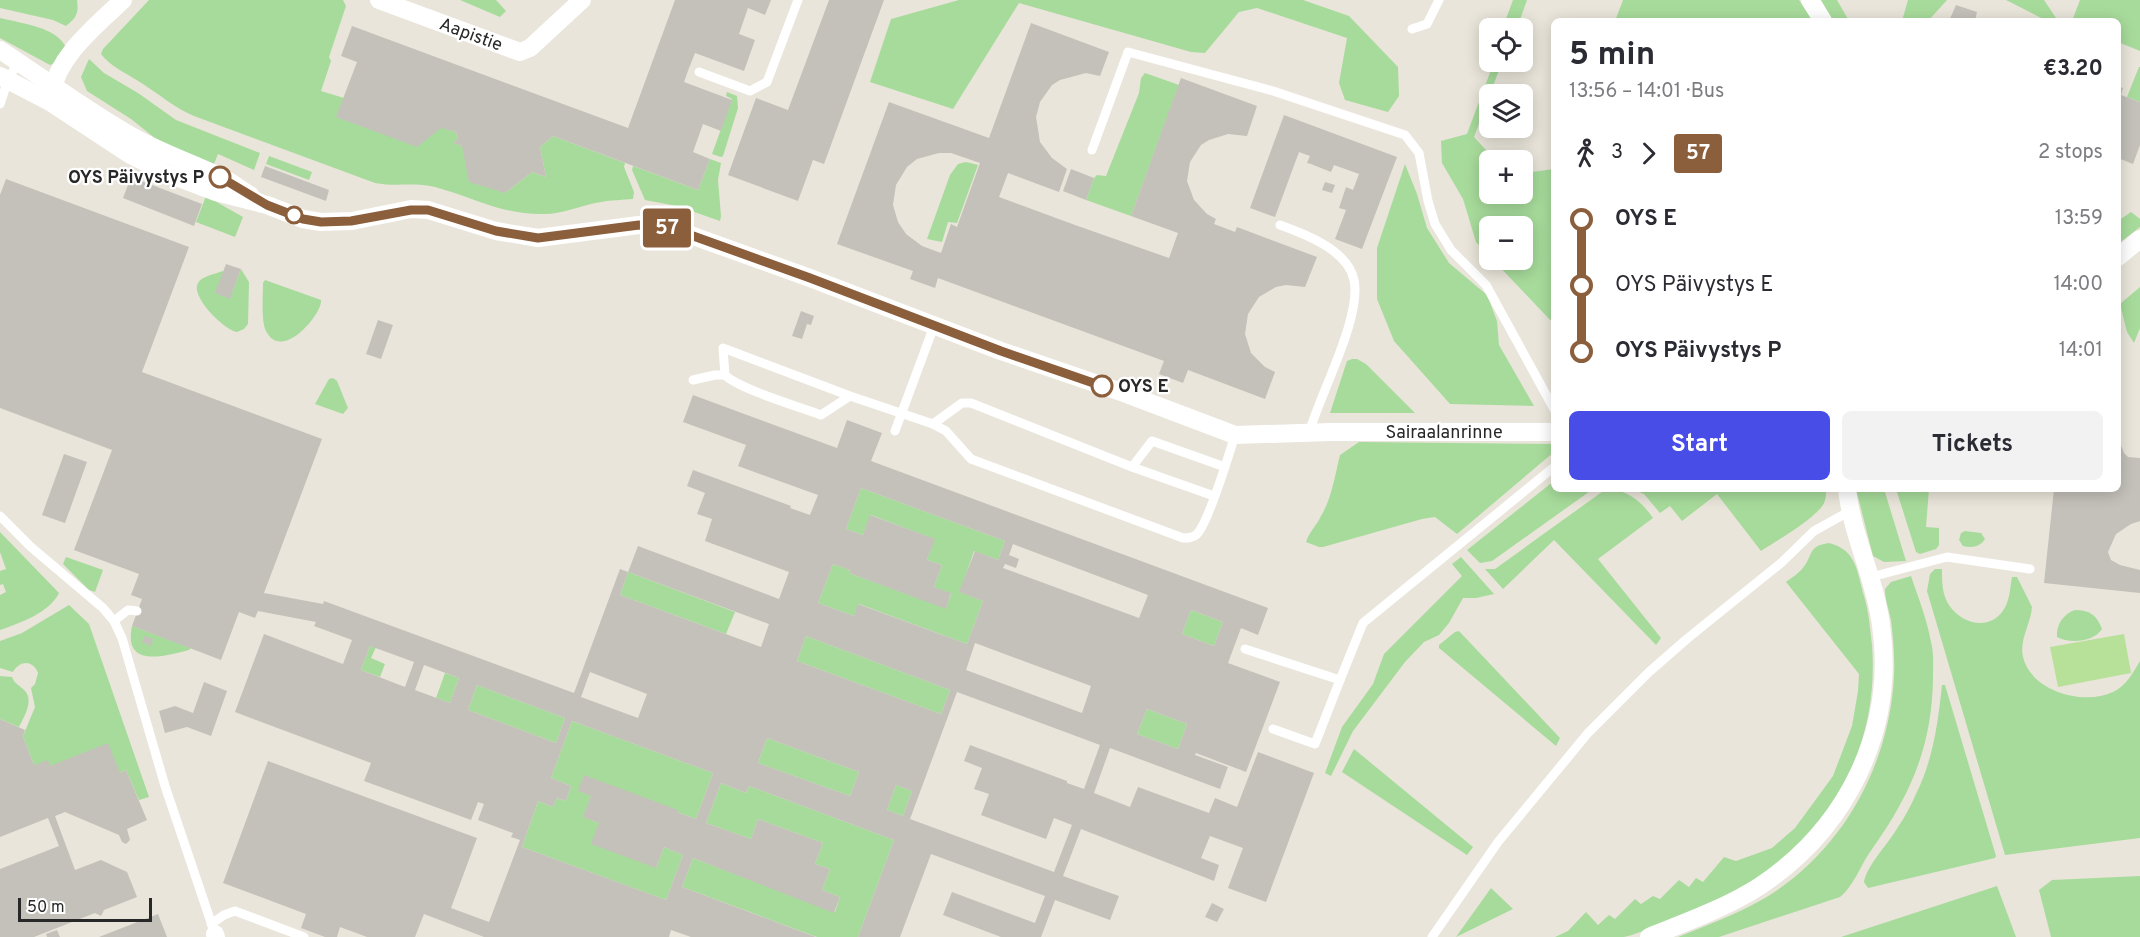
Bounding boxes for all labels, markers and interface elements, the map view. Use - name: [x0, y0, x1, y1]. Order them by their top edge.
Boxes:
- street label: Aapistie: [436, 13, 505, 57]
- map controls: [1479, 18, 1533, 270]
- button: locate: [1479, 18, 1533, 72]
- text: 5 min: [1569, 35, 1655, 77]
- text: €3.20: [2043, 56, 2103, 83]
- text: 13:56 – 14:01 · Bus: [1569, 79, 1724, 105]
- button: layers: [1479, 84, 1533, 138]
- icon: walk: [1569, 137, 1602, 170]
- icon: forward: [1632, 137, 1665, 170]
- text: 3: [1611, 140, 1623, 166]
- text: 57: [1686, 140, 1710, 167]
- text: 2 stops: [2038, 140, 2103, 166]
- button: +: [1479, 150, 1533, 204]
- marker: OYS Päivystys P: [209, 166, 231, 188]
- place label: OYS Päivystys P: [68, 167, 205, 190]
- unlabelled marker: [285, 206, 303, 224]
- text: OYS E: [1615, 206, 1677, 233]
- text: 13:59: [2055, 206, 2103, 232]
- line badge: 57: [640, 208, 694, 248]
- text: 57: [655, 215, 679, 242]
- button: −: [1479, 216, 1533, 270]
- text: OYS Päivystys E: [1615, 272, 1774, 299]
- text: 14:00: [2054, 272, 2103, 298]
- text: OYS Päivystys P: [1615, 338, 1781, 365]
- text: 14:01: [2059, 338, 2103, 364]
- marker: OYS E: [1091, 375, 1113, 397]
- place label: OYS E: [1118, 376, 1169, 399]
- button: Start: [1569, 411, 1830, 480]
- button: Tickets: [1842, 411, 2103, 480]
- street label: Sairaalanrinne: [1385, 422, 1503, 445]
- scale bar: [18, 895, 152, 922]
- text: 50 m: [27, 898, 65, 918]

